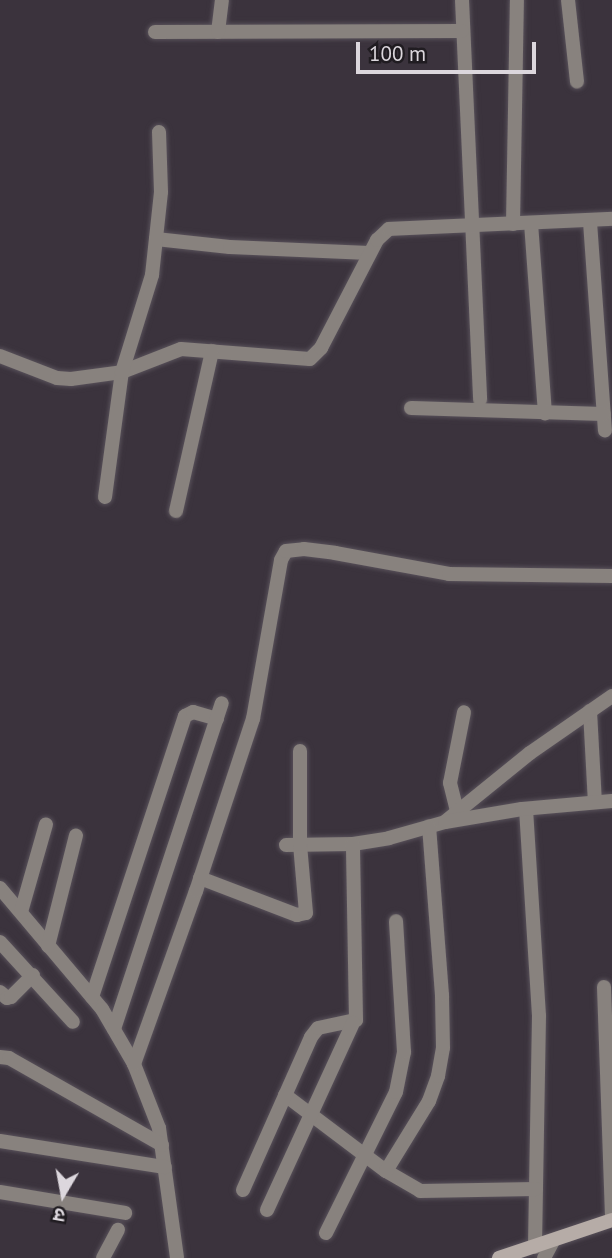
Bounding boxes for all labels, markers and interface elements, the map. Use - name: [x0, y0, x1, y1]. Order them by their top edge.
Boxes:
- scale bar: [360, 28, 540, 72]
- text: 100 m: [369, 40, 426, 67]
- north arrow: [28, 1160, 98, 1230]
- text: उ: [52, 1203, 67, 1228]

